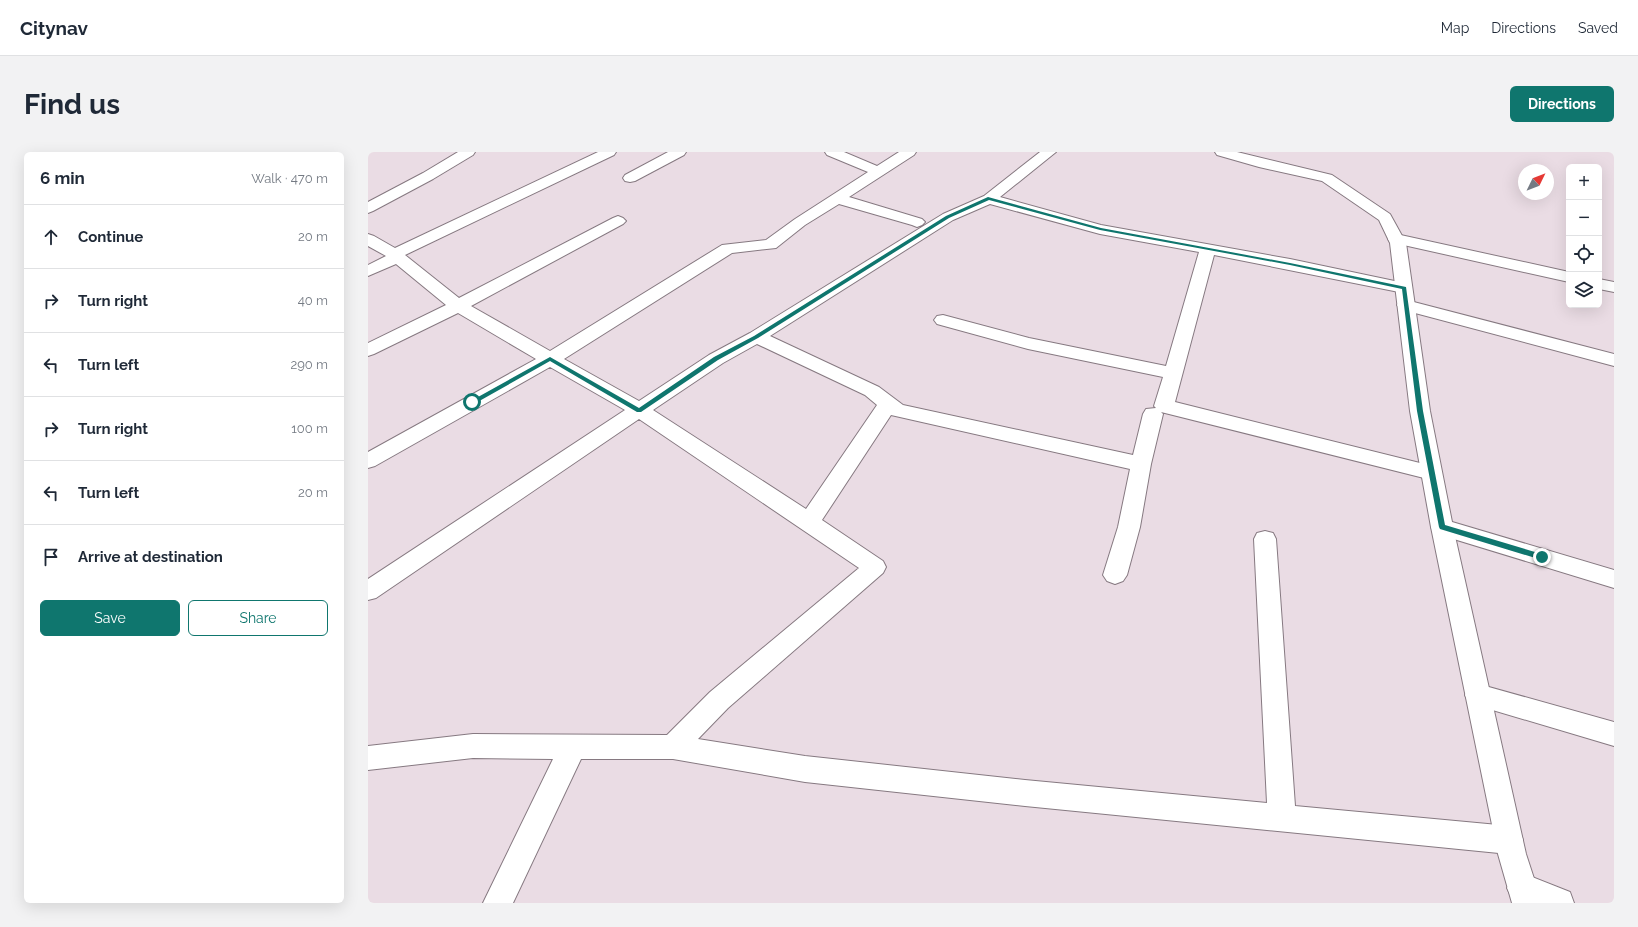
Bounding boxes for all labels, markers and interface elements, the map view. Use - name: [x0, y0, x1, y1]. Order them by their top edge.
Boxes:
- text: Citynav: [20, 17, 88, 39]
- text: Map: [1441, 20, 1469, 36]
- text: Directions: [1491, 20, 1556, 36]
- text: Saved: [1578, 20, 1618, 36]
- button: Directions: [1510, 86, 1614, 122]
- text: Find us: [24, 88, 120, 121]
- north arrow: [1518, 164, 1554, 200]
- map controls: [1566, 164, 1602, 308]
- button: +: [1566, 164, 1602, 200]
- text: 6 min: [40, 168, 85, 188]
- text: Walk · 470 m: [251, 171, 328, 186]
- button: −: [1566, 200, 1602, 236]
- icon: ahead: [40, 226, 62, 248]
- text: Continue: [78, 228, 143, 246]
- text: 20 m: [298, 229, 328, 244]
- button: locate: [1566, 236, 1602, 272]
- button: layers: [1566, 272, 1602, 308]
- icon: right: [40, 290, 62, 312]
- text: Turn right: [78, 292, 148, 310]
- text: 40 m: [298, 293, 328, 308]
- icon: left: [40, 354, 62, 376]
- text: Turn left: [78, 356, 139, 374]
- text: 290 m: [290, 357, 328, 372]
- route start: [463, 393, 481, 411]
- icon: right: [40, 418, 62, 440]
- text: Turn right: [78, 420, 148, 438]
- text: 100 m: [291, 421, 328, 436]
- icon: left: [40, 482, 62, 504]
- text: Turn left: [78, 484, 139, 502]
- text: 20 m: [298, 485, 328, 500]
- icon: arrive: [40, 546, 62, 568]
- text: Arrive at destination: [78, 548, 223, 566]
- route end: [1533, 548, 1551, 566]
- button: Save: [40, 600, 180, 636]
- button: Share: [188, 600, 328, 636]

